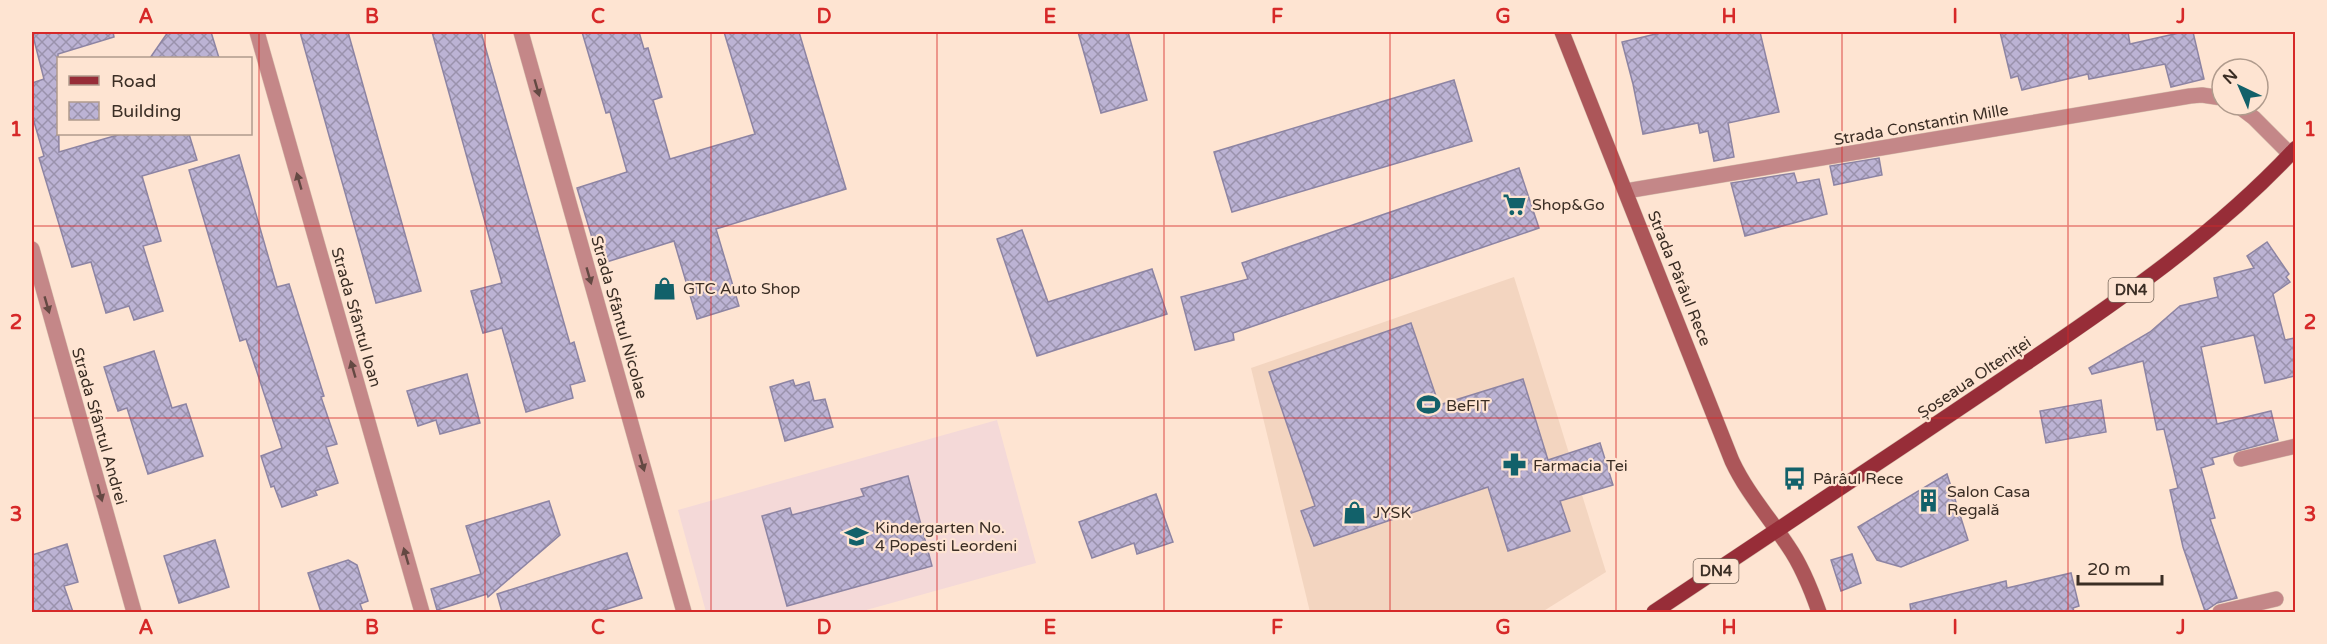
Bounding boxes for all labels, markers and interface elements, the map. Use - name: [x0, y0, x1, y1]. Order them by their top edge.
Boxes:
- text: A: [139, 5, 154, 29]
- text: B: [365, 5, 379, 29]
- text: C: [591, 5, 605, 29]
- text: D: [816, 5, 832, 29]
- text: E: [1044, 5, 1057, 29]
- text: F: [1271, 5, 1283, 29]
- text: G: [1495, 5, 1511, 29]
- text: H: [1721, 5, 1737, 29]
- text: I: [1952, 5, 1958, 29]
- text: J: [2175, 5, 2186, 29]
- legend: [57, 57, 252, 135]
- north arrow: [2210, 57, 2270, 117]
- text: N: [2219, 65, 2242, 89]
- text: Road: [111, 70, 156, 92]
- one-way arrow: [533, 79, 542, 97]
- text: Building: [111, 100, 181, 122]
- street label: Strada Constantin Mille: [1832, 100, 2010, 150]
- text: 1: [10, 118, 22, 142]
- text: 1: [2304, 118, 2316, 142]
- one-way arrow: [294, 172, 303, 190]
- supermarket icon: Shop&Go: [1501, 191, 1527, 217]
- place label: Shop&Go: [1532, 195, 1605, 215]
- street label: Strada Pârâul Rece: [1643, 208, 1715, 349]
- street label: Strada Sfântul Nicolae: [586, 233, 652, 401]
- street label: Strada Sfântul Ioan: [326, 245, 386, 390]
- one-way arrow: [585, 267, 595, 285]
- shop icon: GTC Auto Shop: [652, 275, 678, 301]
- road number: DN4: [2108, 278, 2154, 302]
- place label: GTC Auto Shop: [683, 279, 800, 299]
- one-way arrow: [43, 296, 53, 314]
- text: 2: [10, 311, 22, 335]
- text: 2: [2304, 311, 2316, 335]
- street label: Șoseaua Olteniței: [1914, 332, 2035, 423]
- street label: Strada Sfântul Andrei: [67, 345, 131, 507]
- one-way arrow: [348, 359, 357, 377]
- sports icon: BeFIT: [1415, 392, 1441, 418]
- place label: BeFIT: [1446, 396, 1490, 416]
- pharmacy icon: Farmacia Tei: [1502, 452, 1528, 478]
- one-way arrow: [638, 455, 647, 473]
- place label: Farmacia Tei: [1533, 456, 1628, 476]
- bus stop icon: Pârâul Rece: [1782, 465, 1808, 491]
- place label: Pârâul Rece: [1813, 469, 1903, 489]
- place label: Salon Casa Regală: [1947, 482, 2030, 520]
- one-way arrow: [96, 484, 106, 502]
- building icon: Salon Casa Regală: [1916, 487, 1942, 513]
- shop icon: JYSK: [1342, 499, 1368, 525]
- text: 3: [10, 503, 22, 527]
- place label: JYSK: [1373, 503, 1411, 523]
- text: 3: [2304, 503, 2316, 527]
- place label: Kindergarten No. 4 Popesti Leordeni: [875, 518, 1017, 556]
- school or university icon: Kindergarten No. 4 Popesti Leordeni: [844, 523, 870, 549]
- one-way arrow: [401, 547, 410, 565]
- scale bar: [2078, 548, 2162, 586]
- text: 20 m: [2087, 558, 2131, 580]
- road number: DN4: [1694, 559, 1738, 583]
- text: A: [139, 616, 154, 640]
- text: B: [365, 616, 379, 640]
- text: C: [591, 616, 605, 640]
- text: D: [816, 616, 832, 640]
- text: E: [1044, 616, 1057, 640]
- text: F: [1271, 616, 1283, 640]
- text: G: [1495, 616, 1511, 640]
- text: H: [1721, 616, 1737, 640]
- text: I: [1952, 616, 1958, 640]
- text: J: [2175, 616, 2186, 640]

